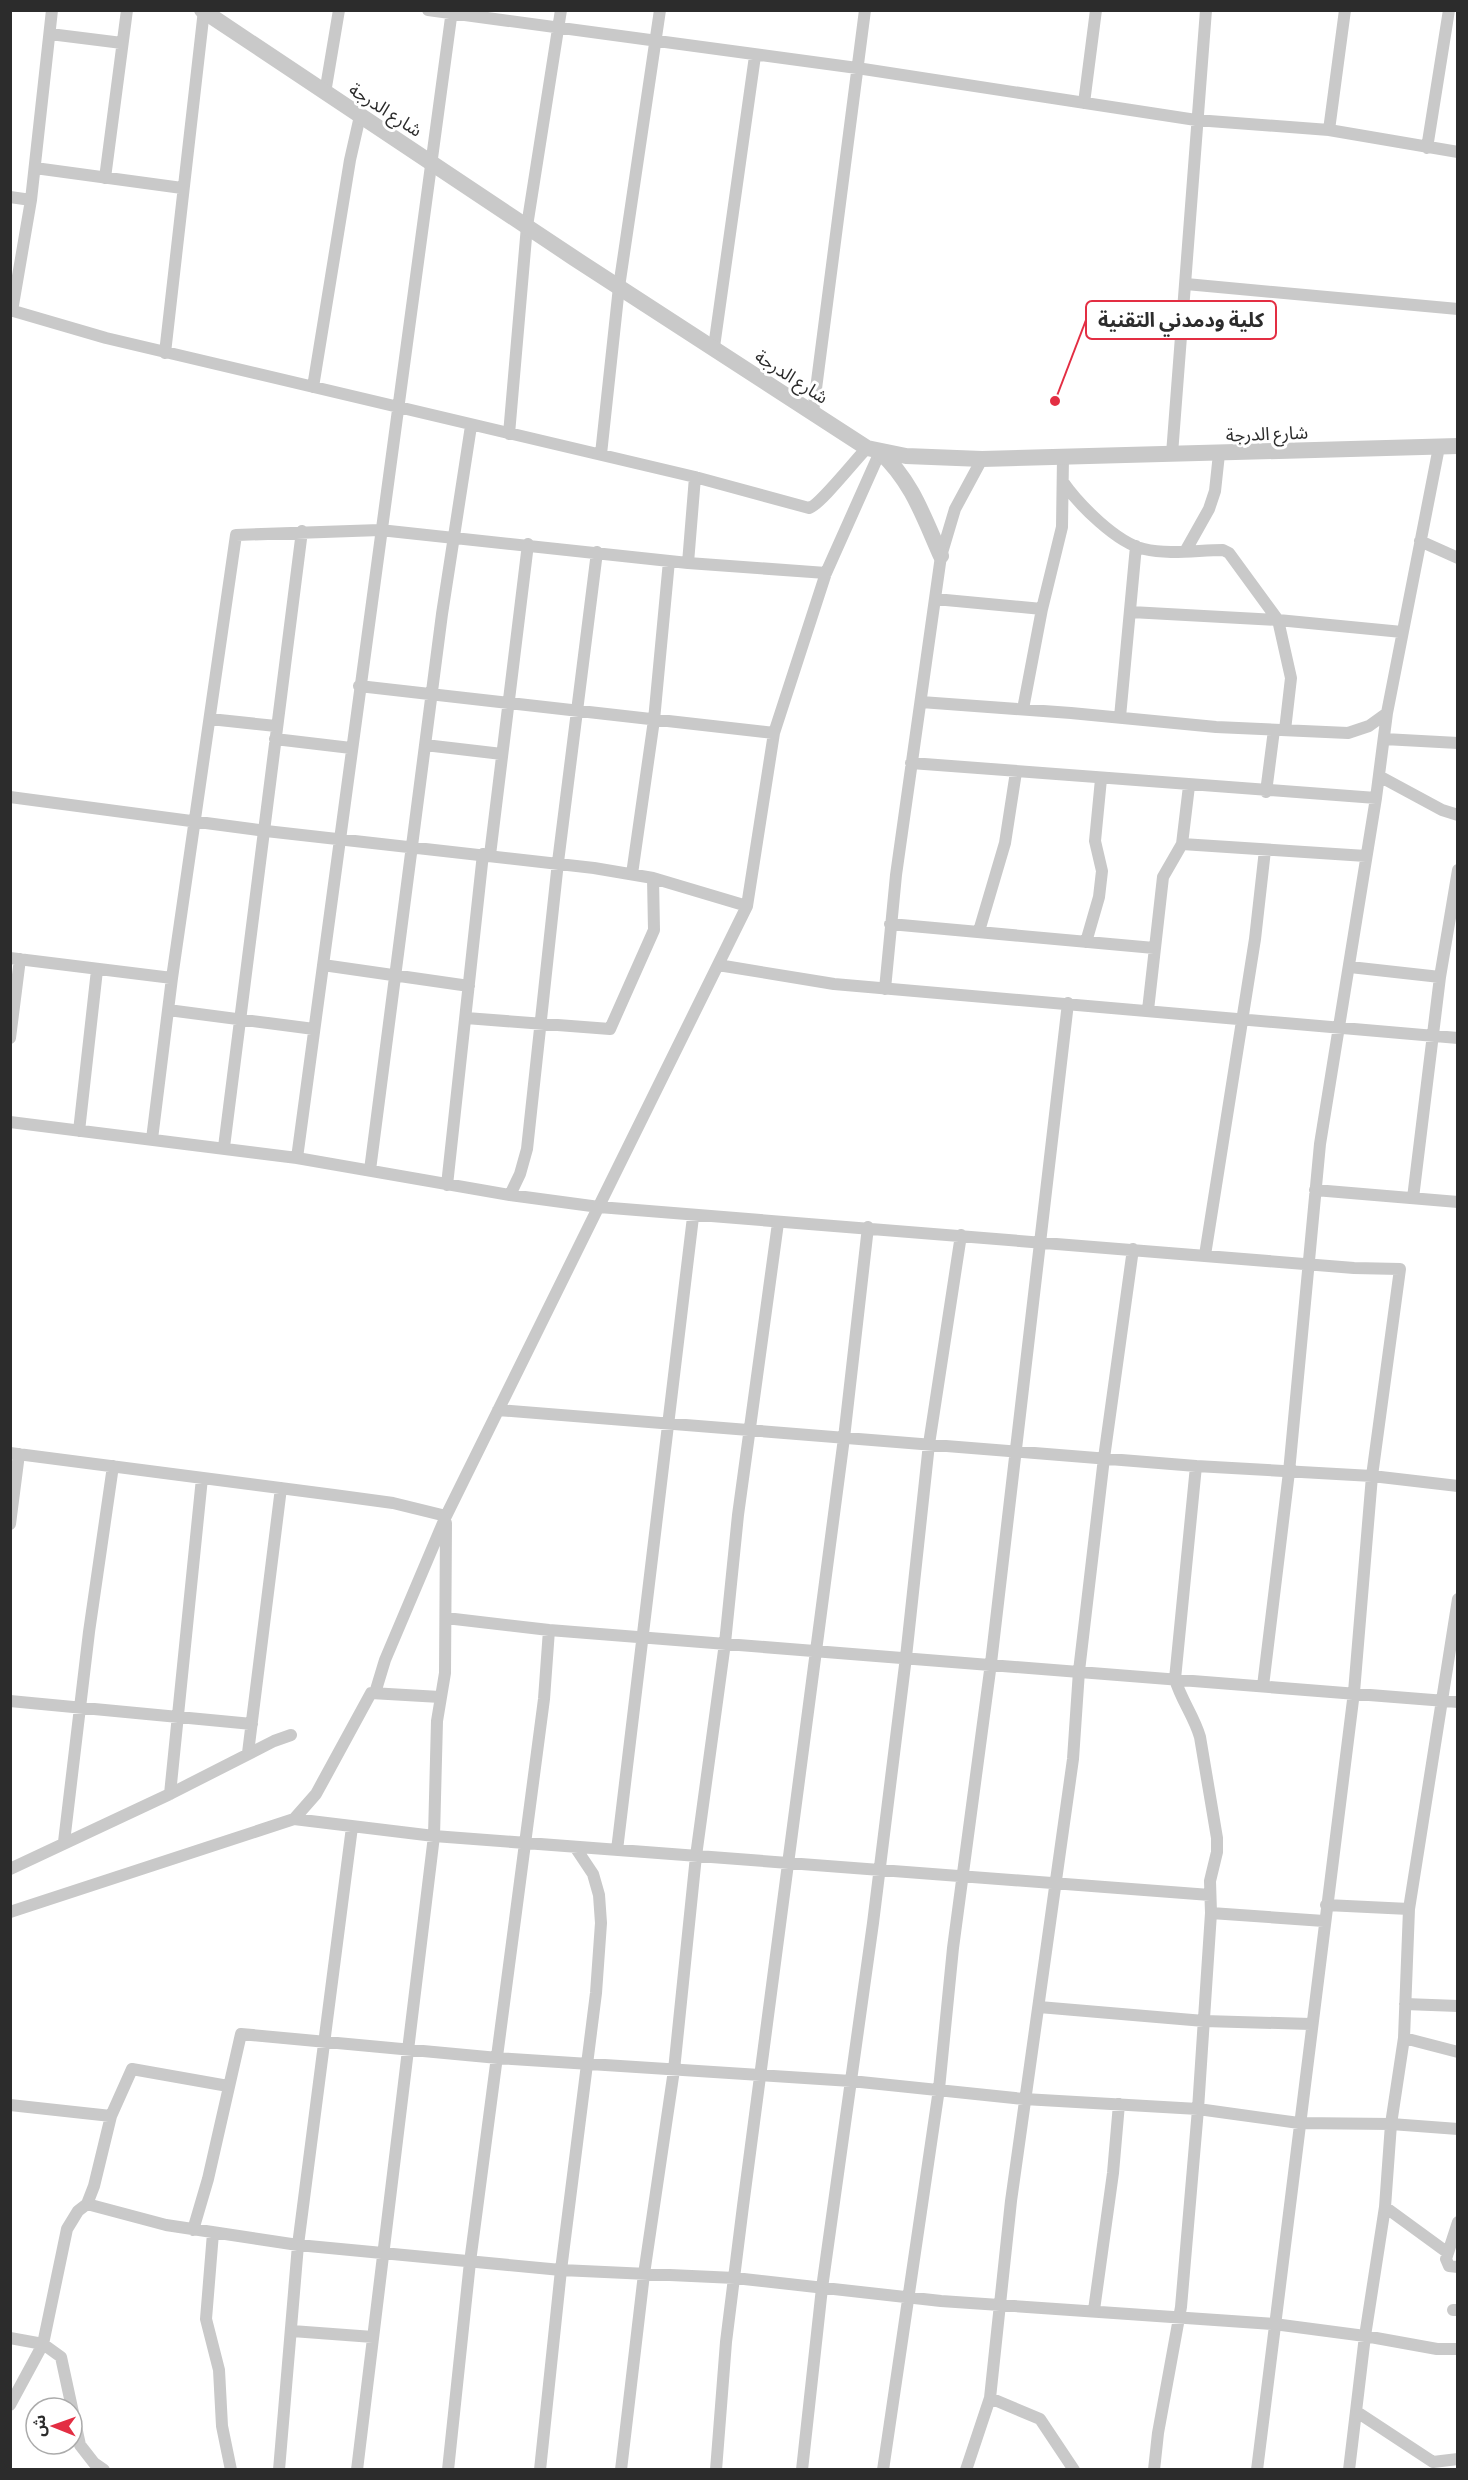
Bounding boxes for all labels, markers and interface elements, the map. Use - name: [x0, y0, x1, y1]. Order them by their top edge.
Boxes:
- street label: شارع الدرجة: [343, 76, 427, 144]
- callout: كلية ودمدني التقنية: [1086, 301, 1276, 339]
- text: كلية ودمدني التقنية: [1098, 306, 1265, 337]
- street label: شارع الدرجة: [749, 343, 833, 411]
- street label: شارع الدرجة: [1225, 420, 1309, 449]
- north arrow: [24, 2396, 84, 2456]
- text: ش: [28, 2415, 50, 2437]

